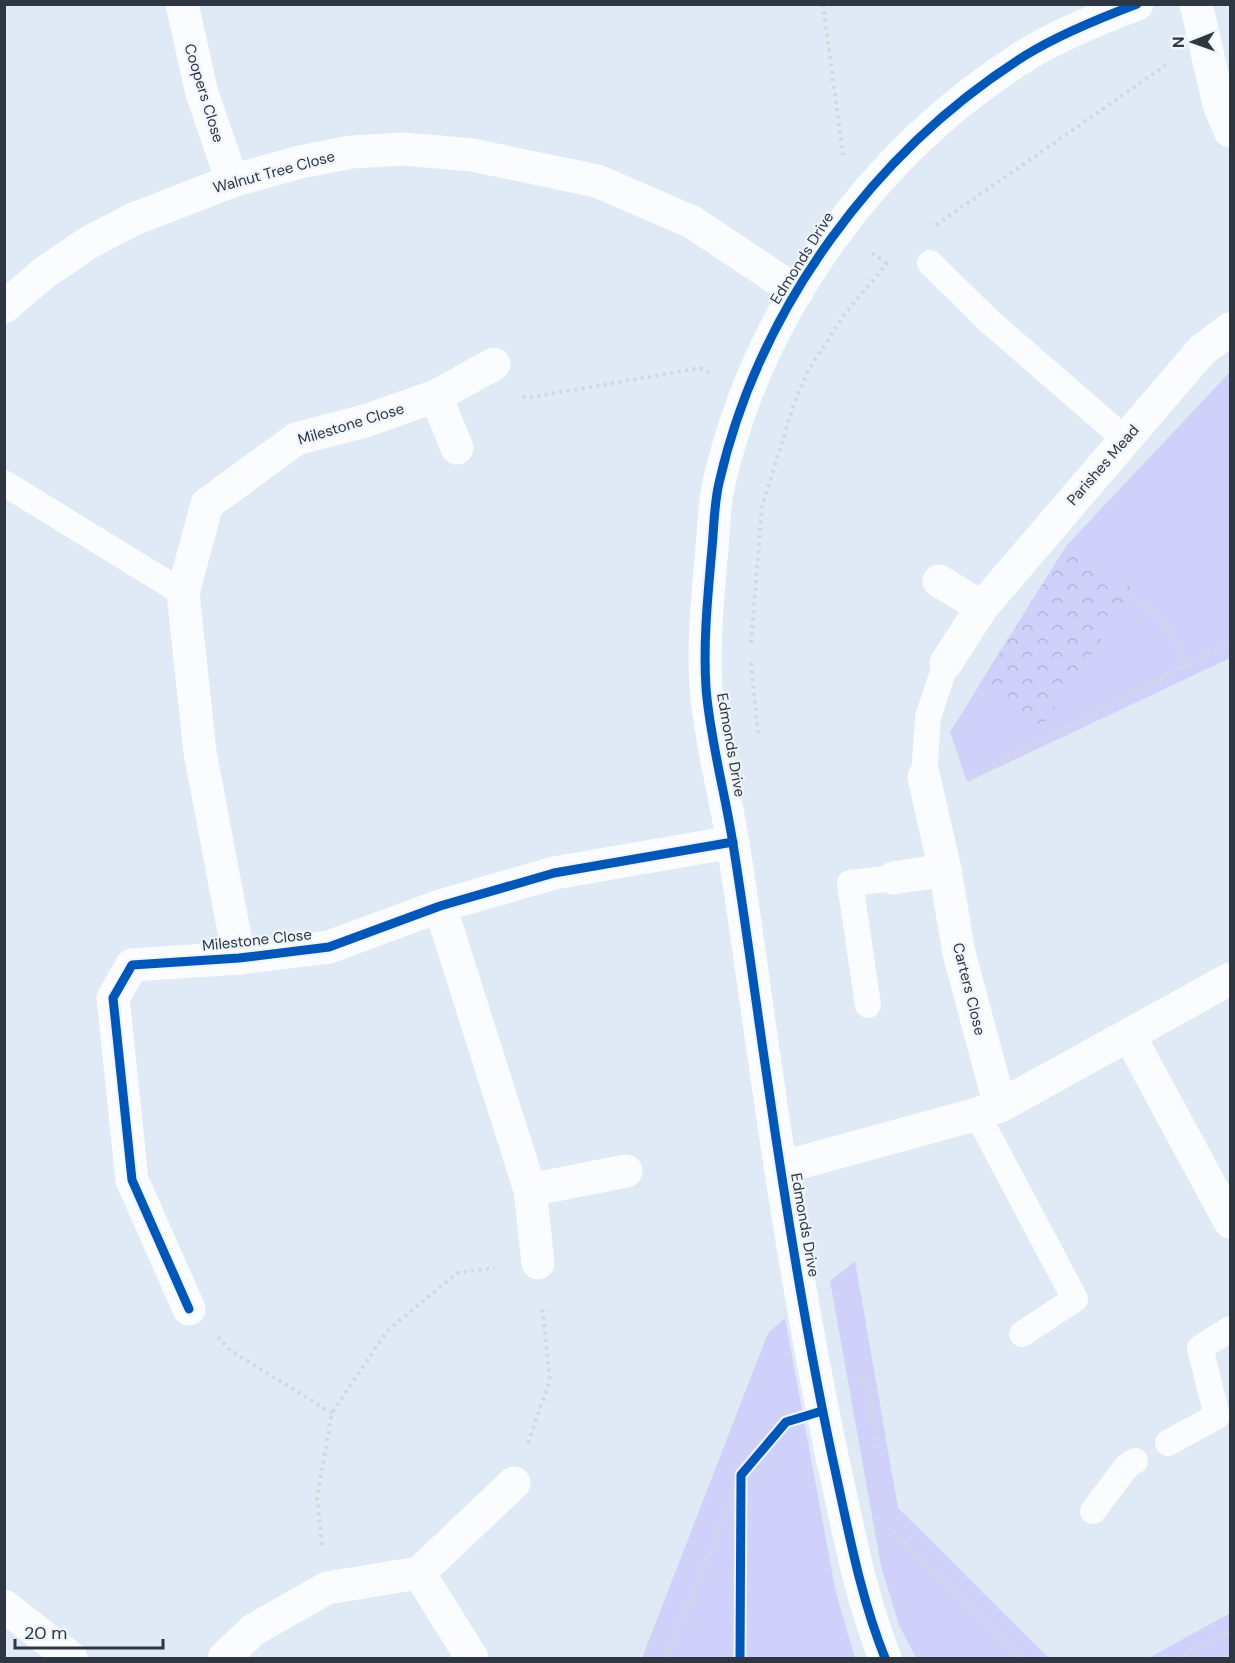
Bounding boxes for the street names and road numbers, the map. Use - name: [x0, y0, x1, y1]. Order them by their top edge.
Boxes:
- street label: Coopers Close: [179, 41, 229, 145]
- street label: Walnut Tree Close: [211, 146, 337, 198]
- street label: Edmonds Drive: [766, 208, 838, 308]
- street label: Milestone Close: [295, 398, 407, 450]
- street label: Parishes Mead: [1062, 420, 1144, 510]
- street label: Edmonds Drive: [712, 691, 750, 799]
- street label: Milestone Close: [201, 924, 313, 956]
- street label: Carters Close: [948, 941, 990, 1037]
- street label: Edmonds Drive: [786, 1171, 824, 1279]

